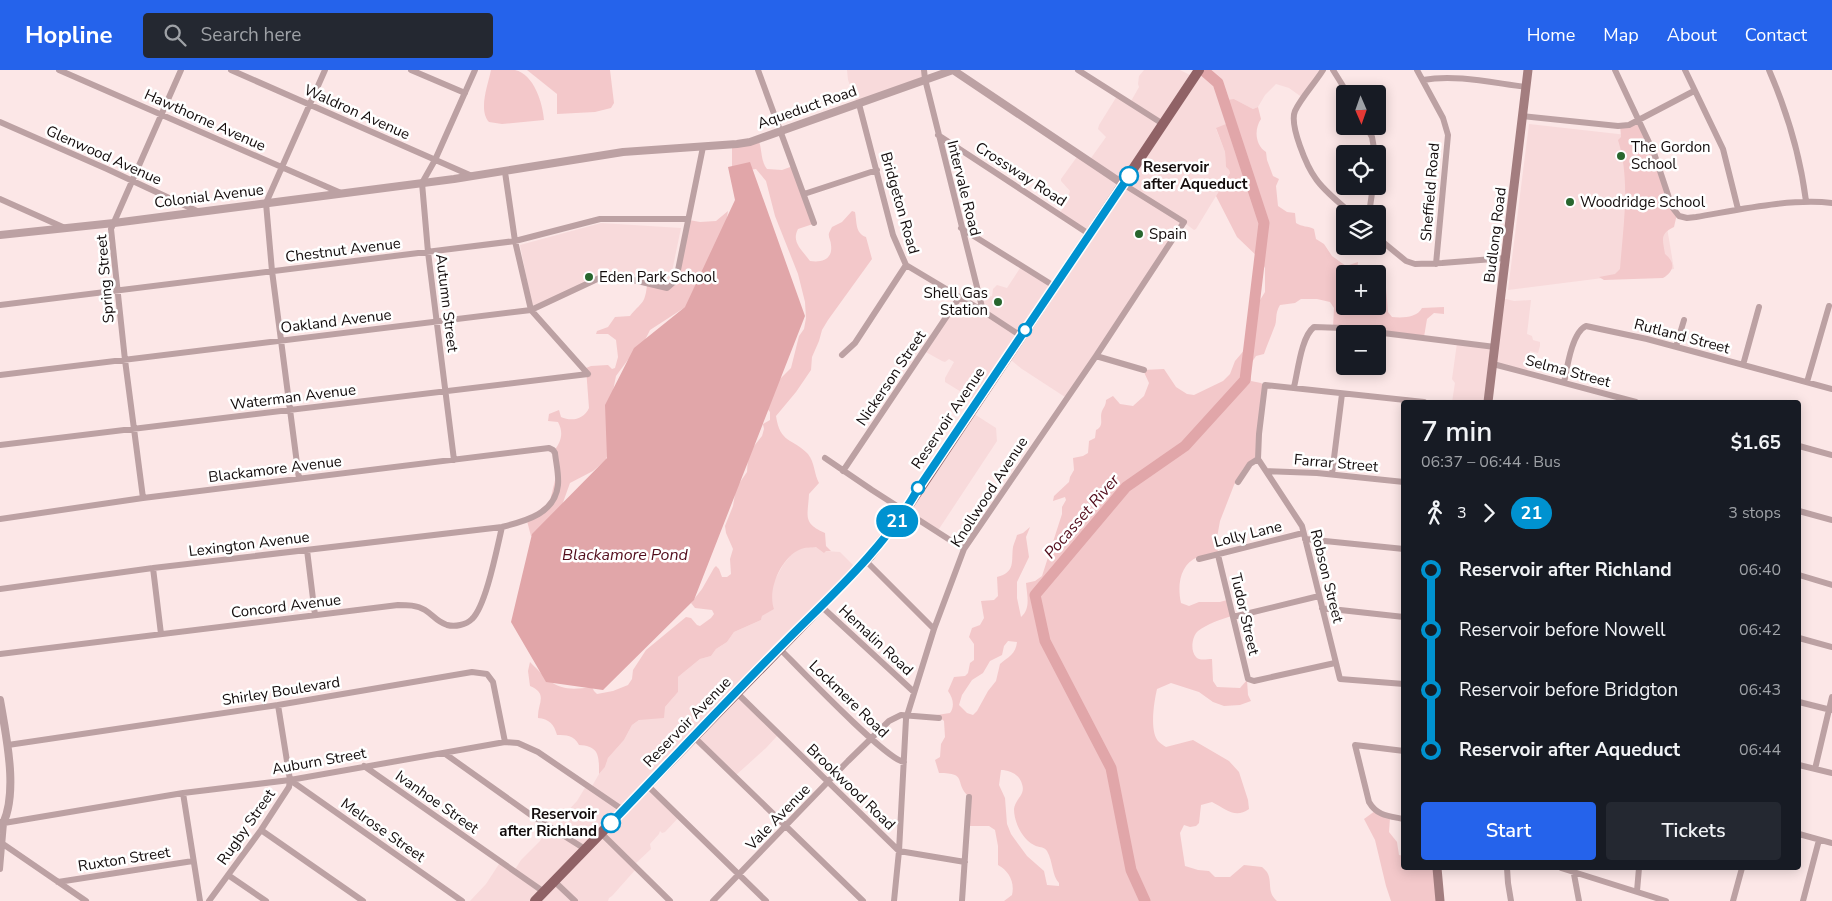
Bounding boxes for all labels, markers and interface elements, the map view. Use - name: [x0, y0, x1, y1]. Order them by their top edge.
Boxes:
- search box: [143, 13, 493, 58]
- text: Hopline: [25, 19, 113, 51]
- icon: search: [161, 21, 189, 49]
- text: Search here: [201, 22, 301, 48]
- text: Home: [1527, 23, 1575, 47]
- text: Map: [1603, 23, 1639, 47]
- text: About: [1667, 23, 1717, 47]
- text: Contact: [1745, 23, 1807, 47]
- street label: Waldron Avenue: [301, 80, 413, 144]
- street label: Aqueduct Road: [755, 81, 859, 133]
- street label: Hawthorne Avenue: [141, 84, 269, 156]
- north arrow: [1336, 85, 1386, 135]
- map controls: [1336, 85, 1386, 375]
- street label: Glenwood Avenue: [43, 121, 165, 189]
- street label: Crossway Road: [972, 137, 1070, 211]
- place label: The Gordon School: [1631, 137, 1711, 174]
- street label: Intervale Road: [942, 138, 986, 238]
- street label: Sheffield Road: [1416, 142, 1444, 242]
- button: locate: [1336, 145, 1386, 195]
- street label: Bridgeton Road: [876, 150, 924, 256]
- marker: The Gordon School: [1615, 150, 1627, 162]
- place label: Reservoir after Aqueduct: [1143, 157, 1248, 194]
- marker: Reservoir after Aqueduct: [1119, 166, 1139, 186]
- street label: Colonial Avenue: [153, 179, 265, 213]
- street label: Budlong Road: [1479, 186, 1511, 284]
- place label: Woodridge School: [1580, 192, 1706, 212]
- marker: Woodridge School: [1564, 196, 1576, 208]
- button: layers: [1336, 205, 1386, 255]
- place label: Spain: [1149, 224, 1187, 244]
- marker: Spain: [1133, 228, 1145, 240]
- street label: Spring Street: [91, 233, 119, 324]
- street label: Chestnut Avenue: [284, 233, 402, 267]
- street label: Autumn Street: [431, 253, 463, 354]
- button: +: [1336, 265, 1386, 315]
- place label: Eden Park School: [599, 267, 717, 287]
- marker: Eden Park School: [583, 271, 595, 283]
- place label: Shell Gas Station: [923, 283, 988, 320]
- marker: Shell Gas Station: [992, 296, 1004, 308]
- street label: Oakland Avenue: [279, 304, 393, 338]
- street label: Rutland Street: [1632, 314, 1733, 359]
- unlabelled marker: [1018, 323, 1032, 337]
- button: −: [1336, 325, 1386, 375]
- street label: Nickerson Street: [852, 326, 931, 430]
- street label: Selma Street: [1523, 350, 1613, 392]
- street label: Reservoir Avenue: [907, 363, 989, 473]
- street label: Waterman Avenue: [229, 379, 357, 415]
- text: 7 min: [1421, 413, 1492, 451]
- text: $1.65: [1731, 430, 1781, 456]
- street label: Knollwood Avenue: [946, 433, 1032, 551]
- street label: Farrar Street: [1293, 449, 1380, 477]
- street label: Blackamore Avenue: [207, 451, 343, 487]
- text: 06:37 – 06:44 · Bus: [1421, 451, 1561, 473]
- water label: Pocasset River: [1039, 469, 1125, 563]
- unlabelled marker: [911, 481, 925, 495]
- icon: walk: [1421, 499, 1449, 527]
- icon: forward: [1475, 499, 1503, 527]
- text: 21: [1521, 501, 1542, 525]
- text: 3: [1457, 502, 1467, 524]
- text: 3 stops: [1728, 502, 1781, 524]
- line badge: 21: [874, 505, 920, 537]
- text: 21: [886, 509, 908, 533]
- street label: Lolly Lane: [1212, 516, 1284, 552]
- street label: Lexington Avenue: [187, 527, 311, 561]
- street label: Robson Street: [1306, 527, 1348, 626]
- water label: Blackamore Pond: [562, 544, 689, 566]
- text: Reservoir after Richland: [1459, 557, 1672, 583]
- text: 06:40: [1739, 559, 1781, 581]
- street label: Tudor Street: [1226, 571, 1264, 658]
- street label: Concord Avenue: [230, 589, 342, 623]
- street label: Hemalin Road: [834, 600, 918, 680]
- text: Reservoir before Nowell: [1459, 617, 1666, 643]
- text: 06:42: [1739, 619, 1781, 641]
- street label: Lockmere Road: [805, 656, 893, 742]
- street label: Shirley Boulevard: [221, 672, 341, 710]
- street label: Reservoir Avenue: [639, 672, 735, 772]
- text: Reservoir before Bridgton: [1459, 677, 1678, 703]
- text: 06:43: [1739, 679, 1781, 701]
- text: Reservoir after Aqueduct: [1459, 737, 1680, 763]
- text: 06:44: [1739, 739, 1781, 761]
- street label: Brookwood Road: [802, 740, 900, 834]
- street label: Auburn Street: [270, 743, 368, 779]
- street label: Ivanhoe Street: [391, 766, 483, 839]
- street label: Vale Avenue: [741, 780, 815, 855]
- street label: Rugby Street: [212, 784, 280, 869]
- street label: Melrose Street: [337, 793, 430, 867]
- button: Start: [1421, 802, 1596, 860]
- button: Tickets: [1606, 802, 1781, 860]
- place label: Reservoir after Richland: [499, 804, 597, 841]
- marker: Reservoir after Richland: [601, 813, 621, 833]
- street label: Ruxton Street: [76, 842, 172, 876]

